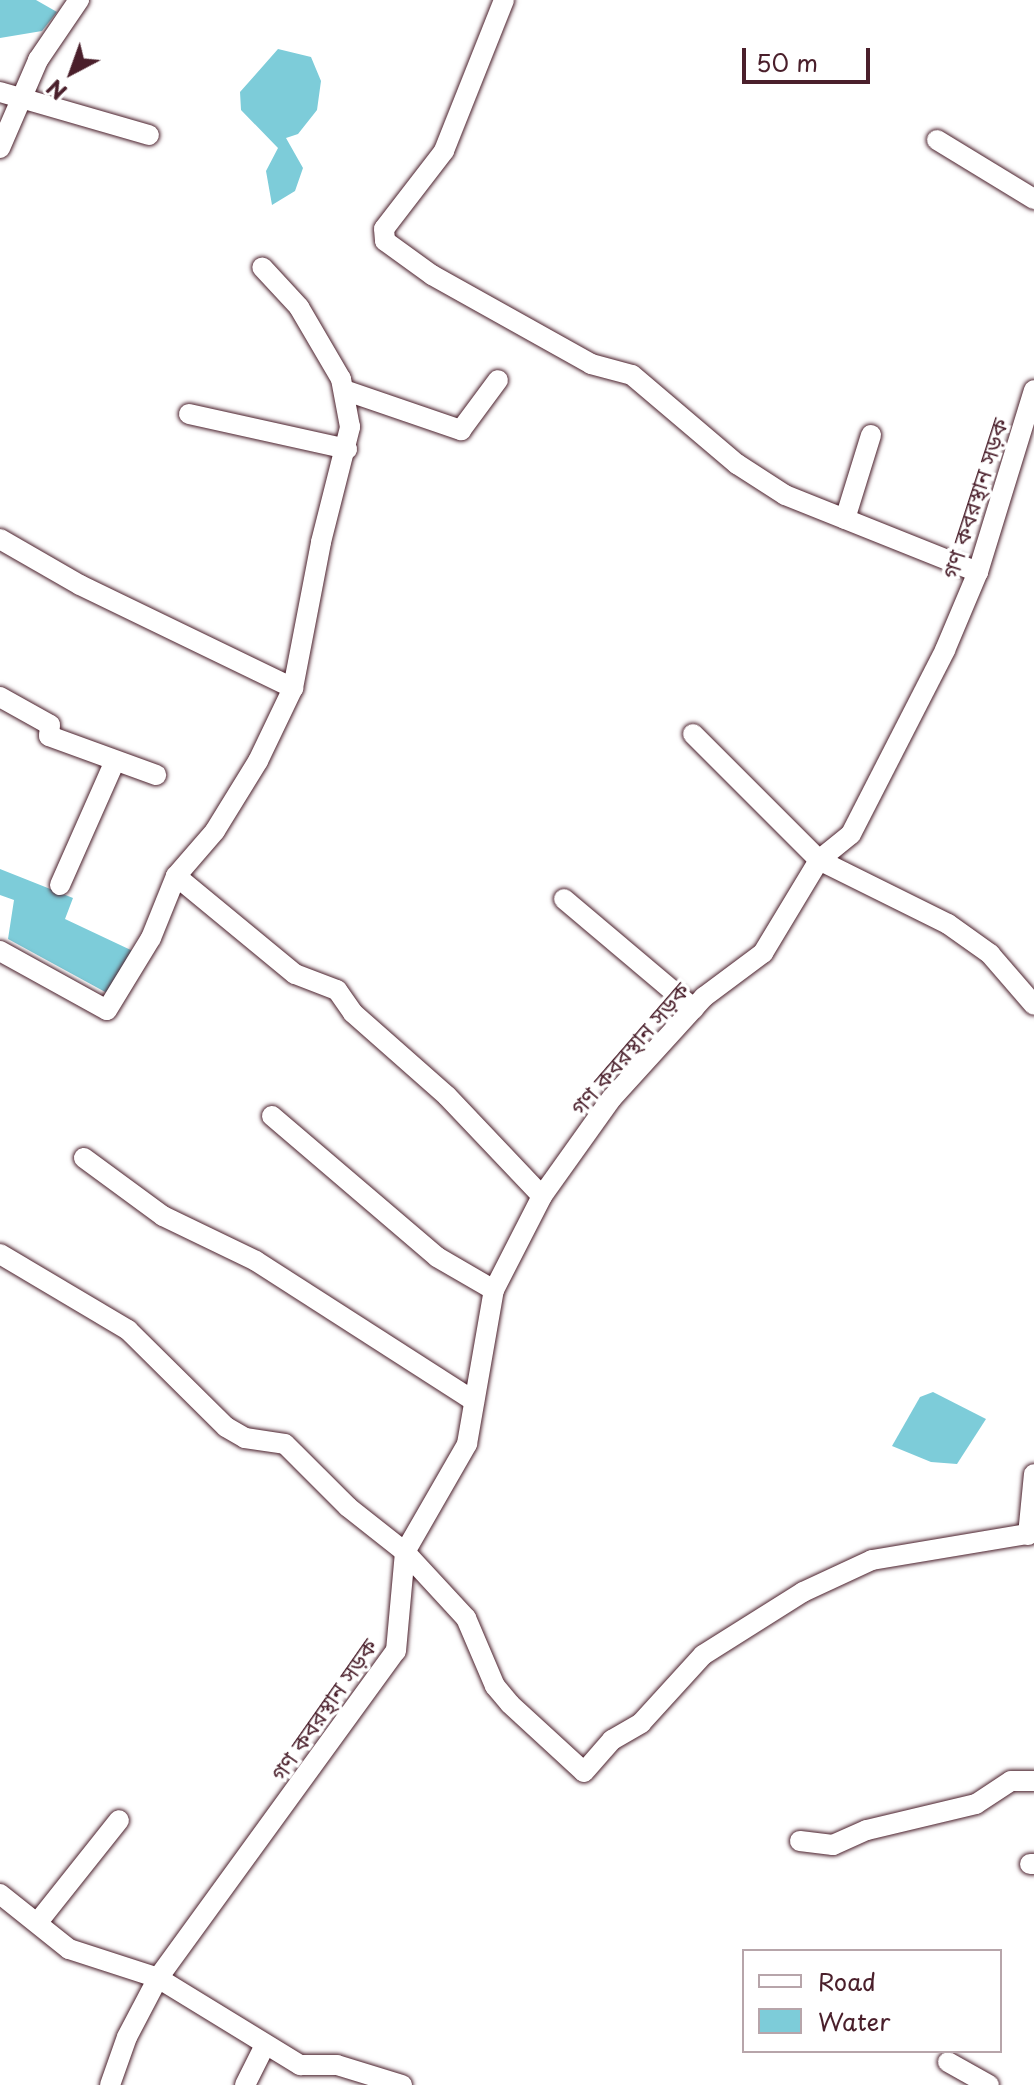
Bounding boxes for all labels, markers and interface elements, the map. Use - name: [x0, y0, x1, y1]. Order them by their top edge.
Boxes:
- north arrow: [32, 32, 112, 112]
- scale bar: [746, 32, 874, 82]
- text: 50 m: [756, 44, 818, 80]
- text: N: [39, 72, 73, 109]
- street label: গণ কবরস্থান সড়ক: [936, 414, 1012, 582]
- street label: গণ কবরস্থান সড়ক: [564, 976, 694, 1120]
- street label: গণ কবরস্থান সড়ক: [264, 1633, 382, 1785]
- legend: [742, 1949, 1002, 2053]
- text: Road: [818, 1963, 876, 1999]
- text: Water: [818, 2003, 890, 2039]

